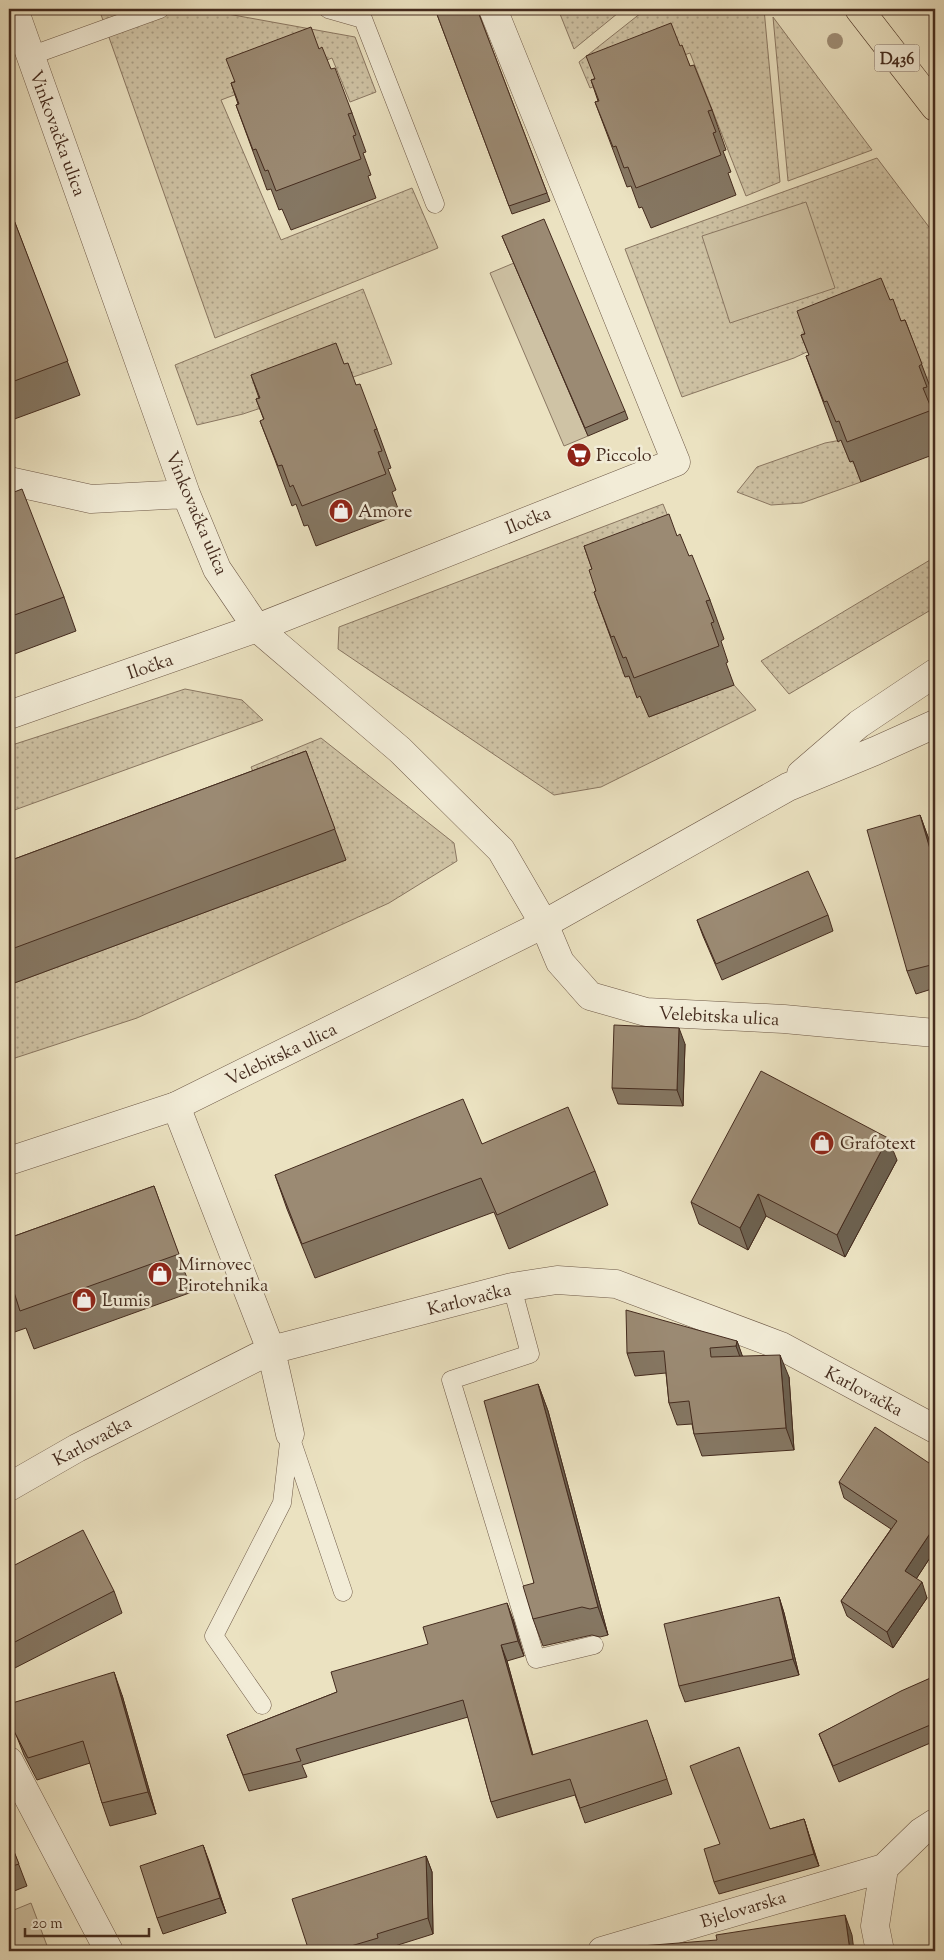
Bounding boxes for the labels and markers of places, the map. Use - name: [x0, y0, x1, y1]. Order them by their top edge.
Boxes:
- supermarket icon: Piccolo: [566, 442, 592, 468]
- place label: Piccolo: [596, 444, 652, 470]
- shop icon: Amore: [328, 498, 354, 524]
- place label: Amore: [358, 500, 412, 526]
- shop icon: Grafotext: [809, 1130, 835, 1156]
- place label: Grafotext: [840, 1132, 916, 1158]
- place label: Mirnovec Pirotehnika: [178, 1253, 268, 1300]
- shop icon: Mirnovec Pirotehnika: [147, 1261, 173, 1287]
- shop icon: Lumis: [71, 1287, 97, 1313]
- place label: Lumis: [102, 1289, 150, 1315]

